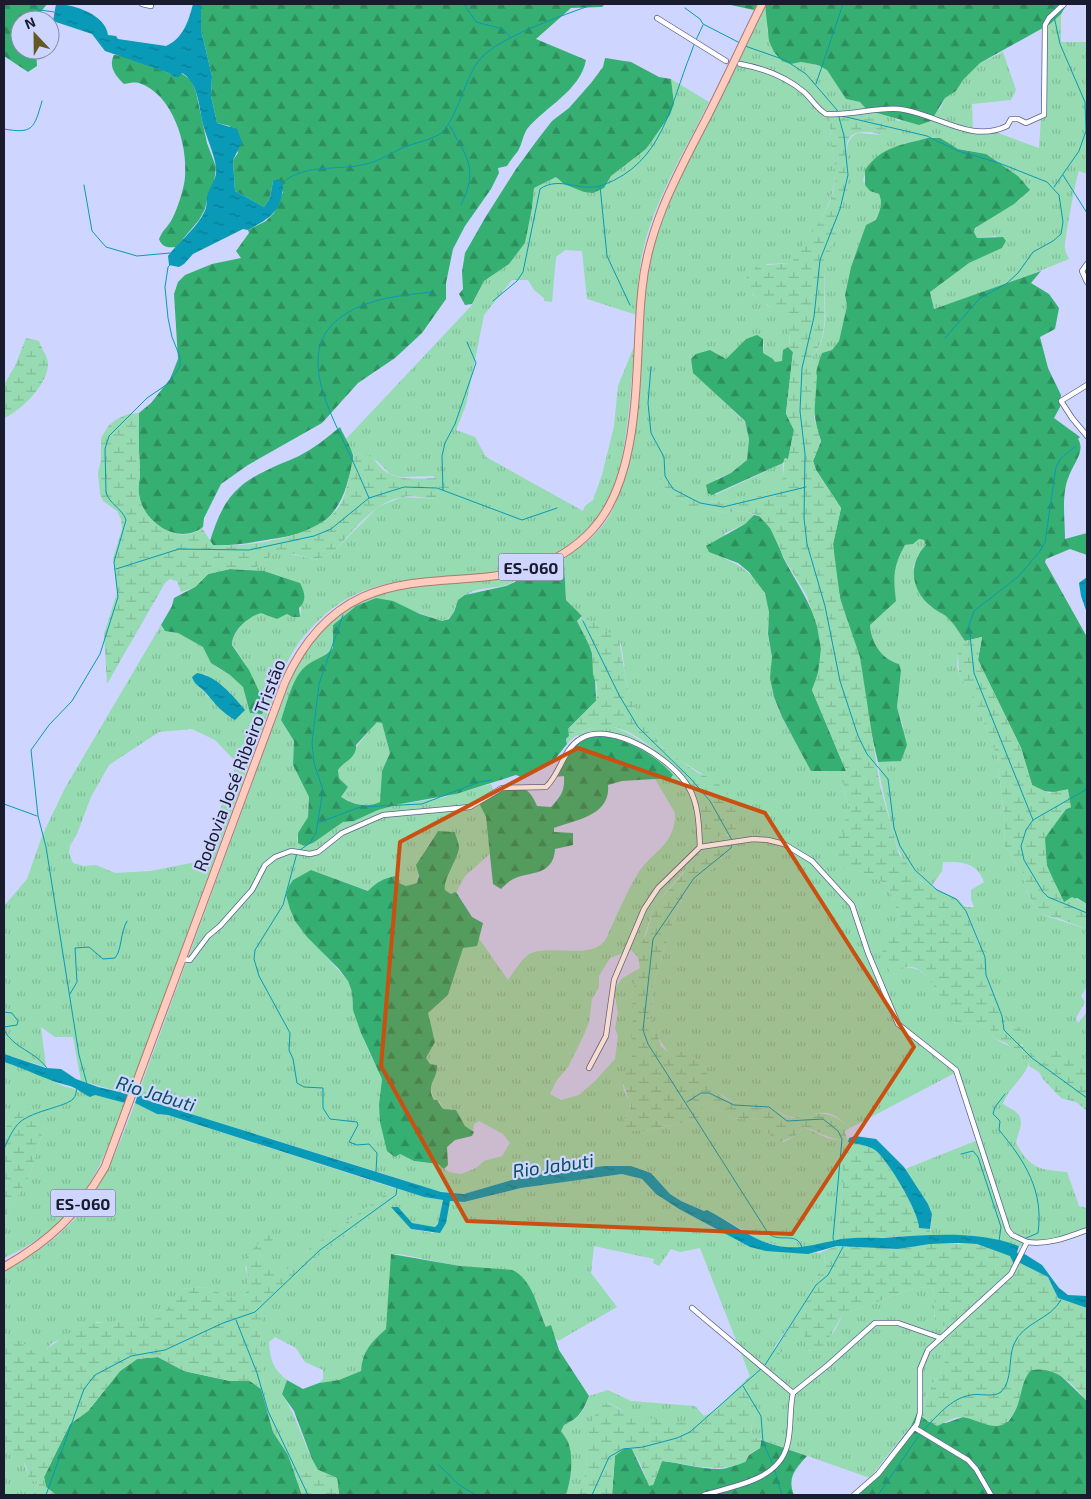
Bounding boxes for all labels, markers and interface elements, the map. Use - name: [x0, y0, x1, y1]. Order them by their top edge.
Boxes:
- north arrow: [10, 10, 60, 60]
- text: N: [22, 13, 38, 32]
- road number: ES-060: [498, 554, 564, 580]
- street label: Rodovia José Ribeiro Tristão: [188, 656, 290, 874]
- water label: Rio Jabuti: [113, 1070, 199, 1116]
- water label: Rio Jabuti: [511, 1148, 595, 1182]
- road number: ES-060: [51, 1190, 116, 1216]

